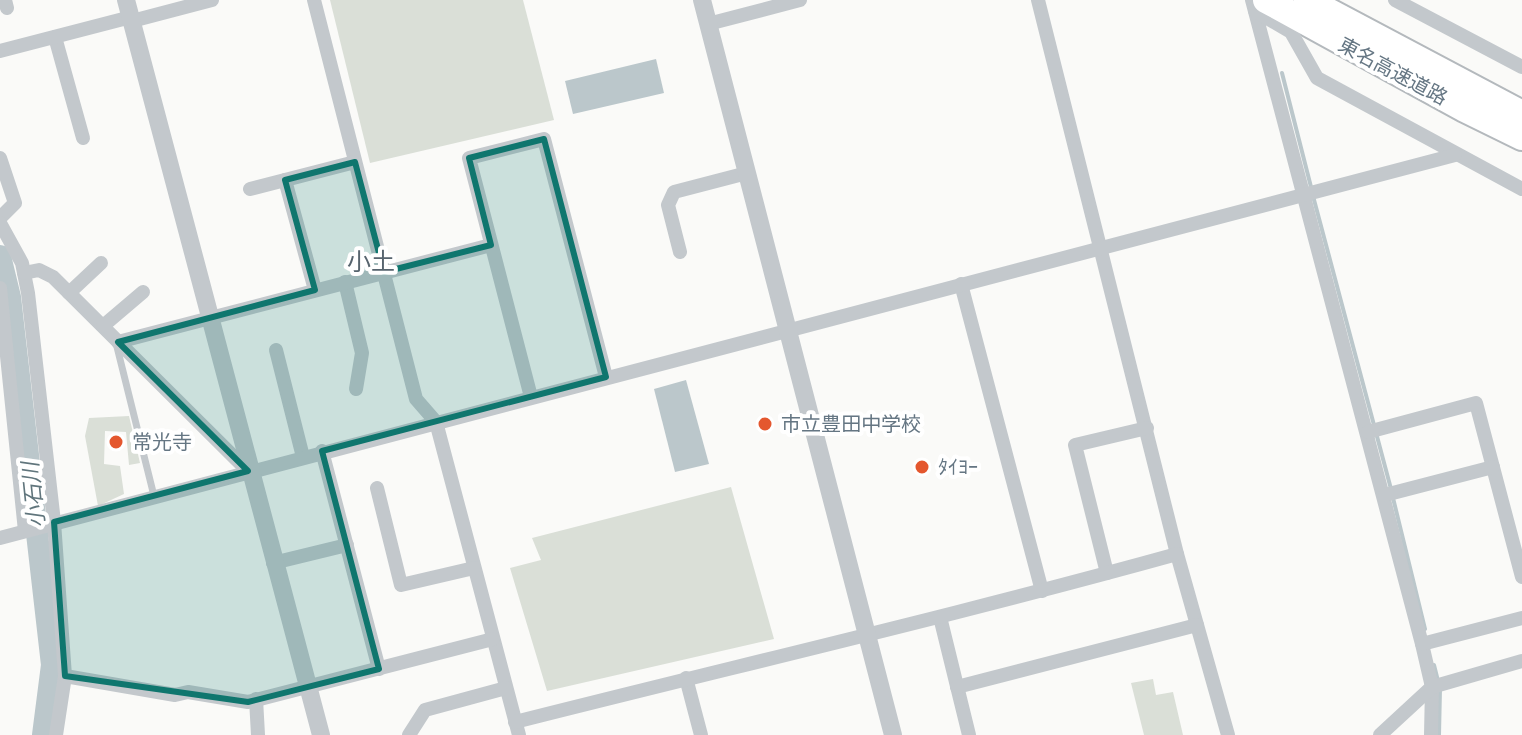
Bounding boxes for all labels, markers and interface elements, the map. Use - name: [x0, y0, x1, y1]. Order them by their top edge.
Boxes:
- street label: 東名高速道路: [1334, 32, 1452, 110]
- district label: 小土: [347, 248, 395, 276]
- place label: 市立豊田中学校: [781, 412, 921, 436]
- marker: 市立豊田中学校: [756, 415, 774, 433]
- place label: 常光寺: [132, 430, 192, 454]
- marker: 常光寺: [107, 433, 125, 451]
- place label: ﾀｲﾖｰ: [938, 455, 978, 479]
- marker: ﾀｲﾖｰ: [913, 458, 931, 476]
- water label: 小石川: [16, 459, 50, 529]

